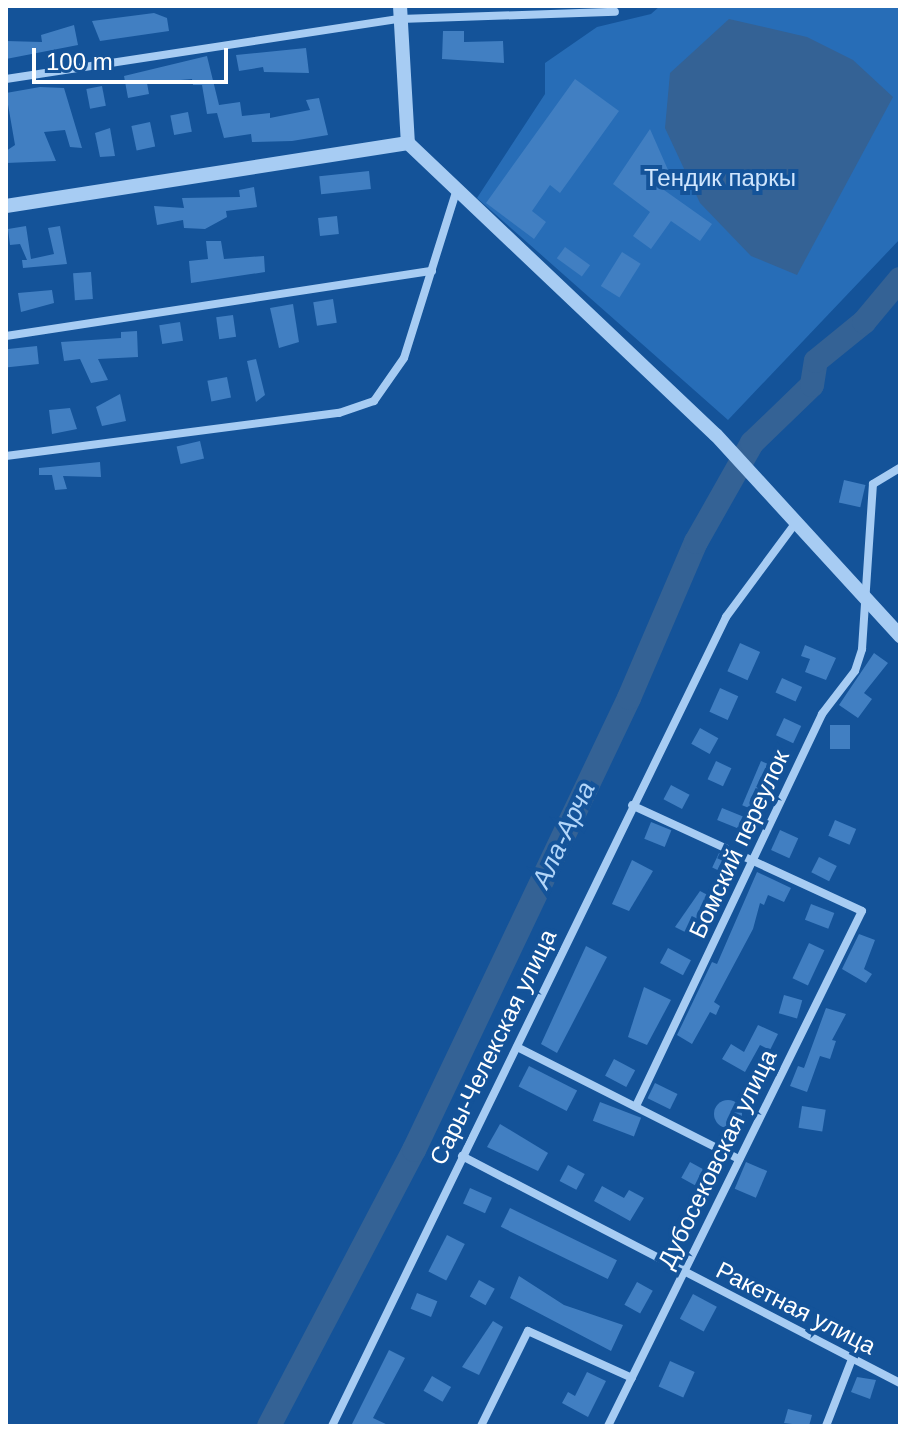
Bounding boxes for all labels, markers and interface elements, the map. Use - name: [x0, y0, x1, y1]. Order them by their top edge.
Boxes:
- scale bar: [36, 32, 232, 82]
- text: 100 m: [46, 48, 113, 75]
- park label: Тендик паркы: [644, 164, 796, 192]
- street label: Бомский переулок: [683, 745, 795, 943]
- water label: Ала-Арча: [526, 777, 602, 893]
- street label: Сары-Челекская улица: [423, 925, 563, 1169]
- street label: Дубосековская улица: [651, 1045, 783, 1273]
- street label: Ракетная улица: [711, 1255, 881, 1361]

